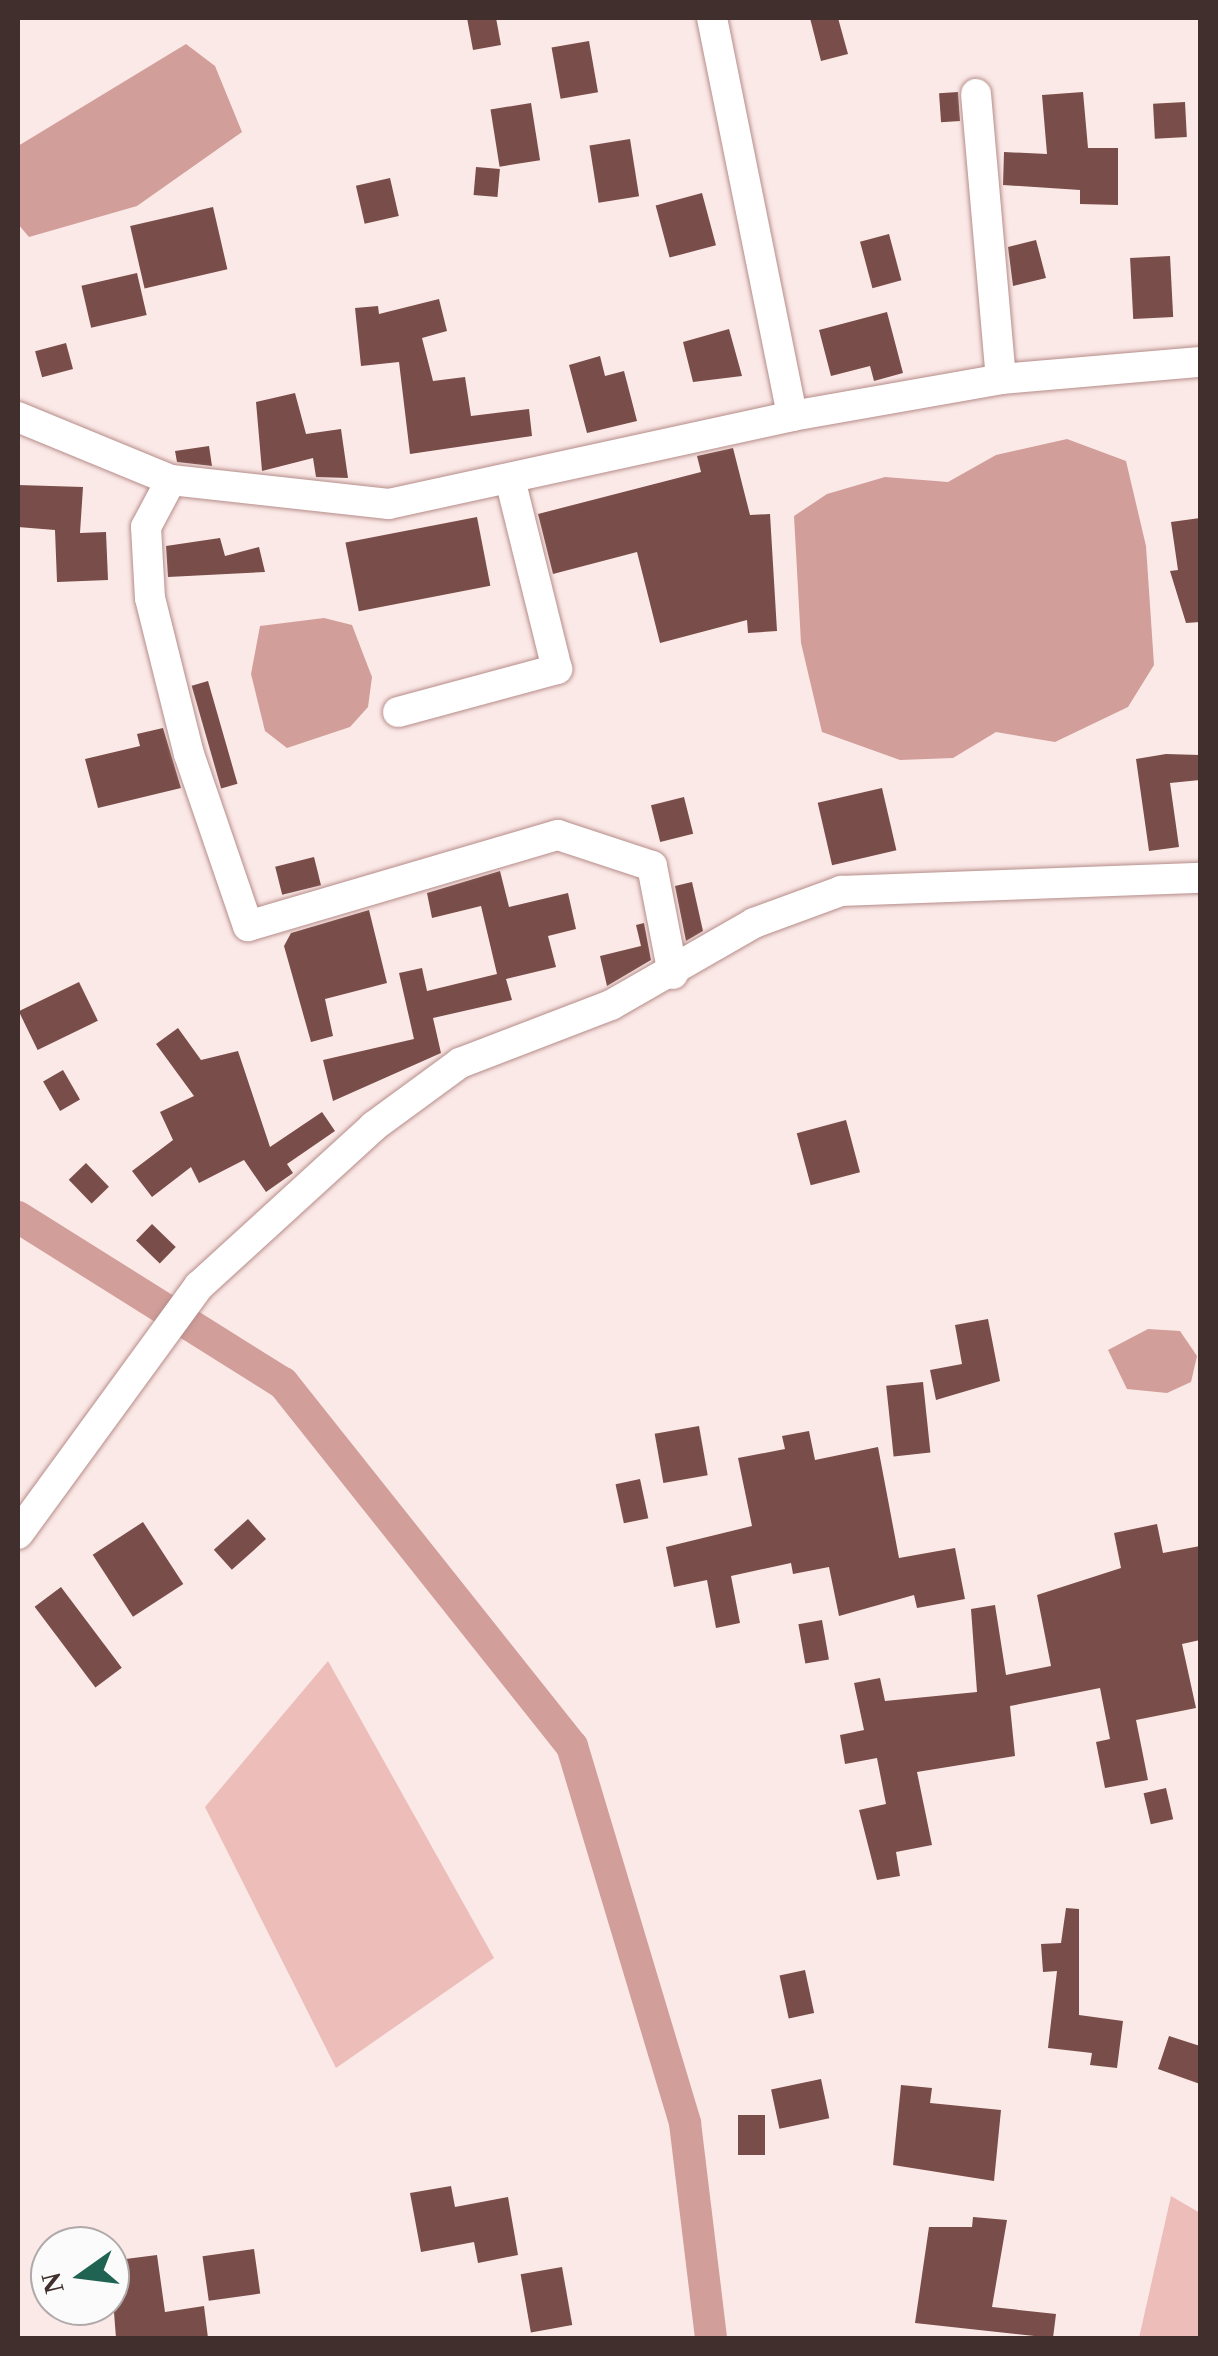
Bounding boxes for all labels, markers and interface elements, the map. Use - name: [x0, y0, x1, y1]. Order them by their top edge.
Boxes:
- north arrow: [30, 2226, 130, 2326]
- text: N: [35, 2269, 70, 2296]

